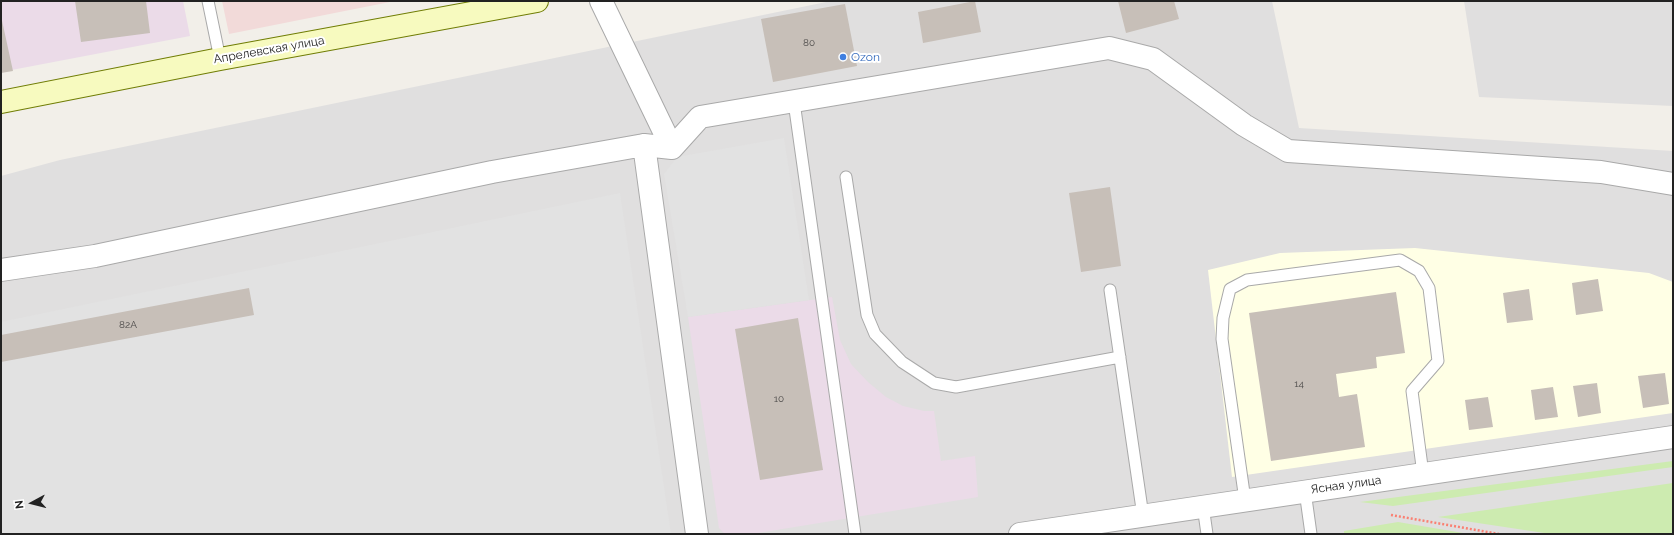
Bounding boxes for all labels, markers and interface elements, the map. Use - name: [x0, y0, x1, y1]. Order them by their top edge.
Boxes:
- street label: Апрелевская улица: [212, 33, 326, 67]
- house number: 80: [803, 37, 815, 49]
- place label: Ozon: [851, 50, 880, 64]
- marker: Ozon: [838, 52, 848, 62]
- house number: 82А: [119, 319, 137, 331]
- house number: 14: [1294, 378, 1304, 390]
- house number: 10: [774, 393, 784, 405]
- street label: Ясная улица: [1310, 473, 1382, 497]
- north arrow: [12, 483, 52, 523]
- text: N: [13, 500, 27, 509]

